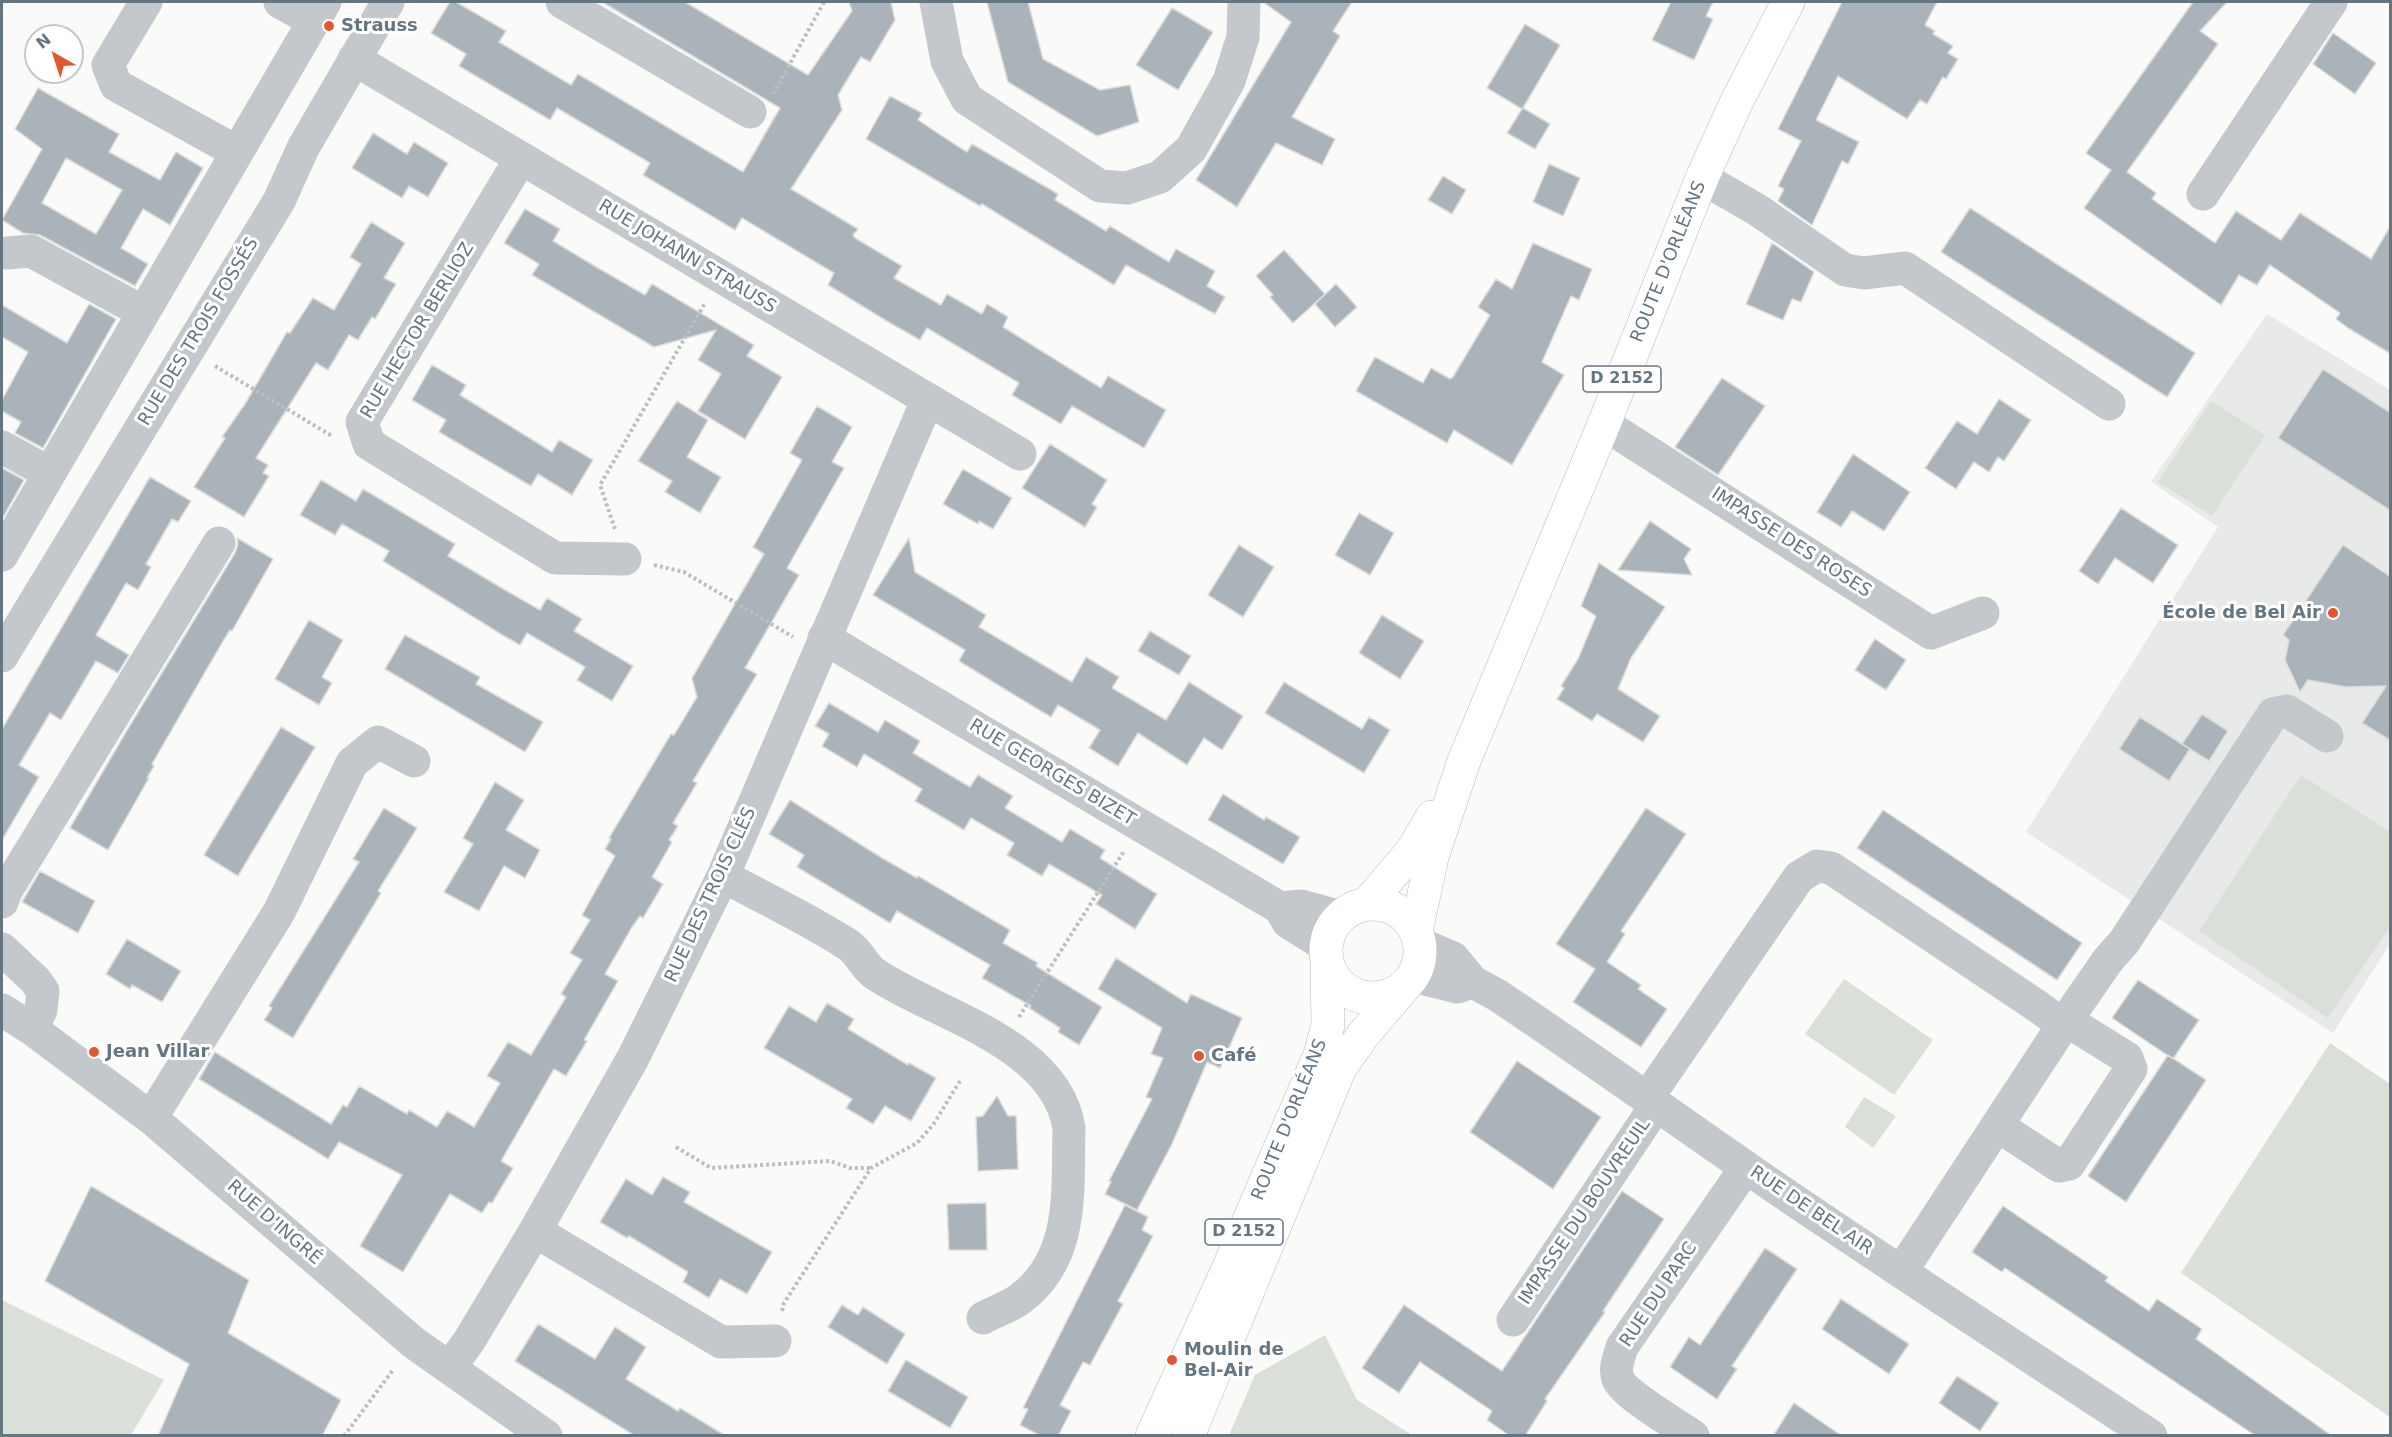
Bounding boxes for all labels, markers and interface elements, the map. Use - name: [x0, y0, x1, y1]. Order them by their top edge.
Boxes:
- place label: Strauss: [341, 15, 418, 37]
- marker: Strauss: [322, 19, 336, 33]
- north arrow: [24, 24, 84, 84]
- text: N: [32, 30, 55, 53]
- street label: ROUTE D'ORLÉANS: [1627, 178, 1711, 346]
- street label: RUE JOHANN STRAUSS: [594, 195, 780, 319]
- street label: RUE DES TROIS FOSSÉS: [134, 234, 264, 430]
- street label: RUE HECTOR BERLIOZ: [357, 239, 479, 423]
- road number: D 2152: [1583, 366, 1661, 392]
- street label: IMPASSE DES ROSES: [1707, 483, 1875, 603]
- place label: École de Bel Air: [2162, 602, 2321, 624]
- marker: École de Bel Air: [2326, 606, 2340, 620]
- street label: RUE GEORGES BIZET: [965, 715, 1139, 831]
- street label: RUE DES TROIS CLÉS: [661, 804, 761, 986]
- street label: ROUTE D'ORLÉANS: [1248, 1036, 1332, 1204]
- place label: Jean Villar: [106, 1041, 209, 1063]
- marker: Jean Villar: [87, 1045, 101, 1059]
- place label: Café: [1211, 1045, 1256, 1067]
- marker: Café: [1192, 1049, 1206, 1063]
- street label: IMPASSE DU BOUVREUIL: [1515, 1115, 1655, 1309]
- street label: RUE DE BEL AIR: [1746, 1162, 1876, 1260]
- street label: RUE D'INGRÉ: [222, 1176, 326, 1270]
- road number: D 2152: [1205, 1219, 1283, 1245]
- street label: RUE DU PARC: [1616, 1239, 1702, 1351]
- place label: Moulin de Bel-Air: [1184, 1339, 1284, 1382]
- marker: Moulin de Bel-Air: [1165, 1353, 1179, 1367]

